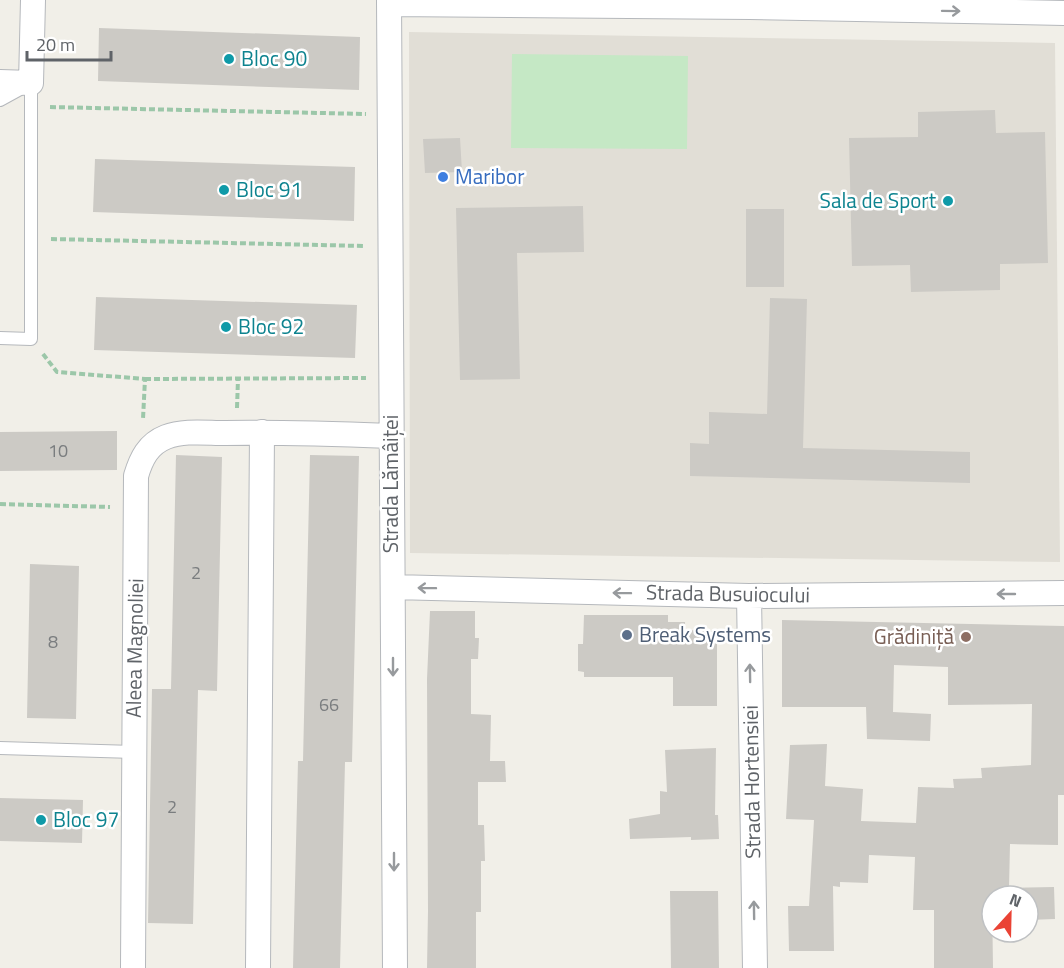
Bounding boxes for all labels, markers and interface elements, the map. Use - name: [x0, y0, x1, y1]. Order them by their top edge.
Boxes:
- one-way arrow: [941, 5, 961, 17]
- scale bar: [27, 24, 111, 62]
- text: 20 m: [36, 31, 75, 58]
- place label: Bloc 90: [241, 42, 307, 74]
- marker: Bloc 90: [222, 52, 236, 66]
- place label: Maribor: [455, 160, 524, 192]
- marker: Maribor: [436, 170, 450, 184]
- place label: Bloc 91: [236, 173, 302, 205]
- marker: Bloc 91: [217, 183, 231, 197]
- place label: Sala de Sport: [820, 184, 937, 216]
- marker: Sala de Sport: [941, 194, 955, 208]
- place label: Bloc 92: [238, 310, 304, 342]
- marker: Bloc 92: [219, 320, 233, 334]
- street label: Strada Lămâiței: [374, 415, 406, 553]
- house number: 10: [48, 437, 68, 464]
- house number: 2: [191, 559, 201, 586]
- street label: Strada Busuiocului: [646, 576, 810, 610]
- street label: Aleea Magnoliei: [117, 578, 151, 718]
- one-way arrow: [417, 583, 437, 594]
- one-way arrow: [612, 587, 632, 599]
- one-way arrow: [996, 588, 1016, 600]
- place label: Break Systems: [639, 618, 771, 650]
- place label: Grădiniță: [874, 620, 954, 652]
- house number: 8: [48, 628, 58, 655]
- marker: Break Systems: [620, 628, 634, 642]
- marker: Grădiniță: [959, 630, 973, 644]
- one-way arrow: [387, 656, 399, 676]
- one-way arrow: [745, 663, 756, 683]
- house number: 66: [319, 691, 339, 718]
- street label: Strada Hortensiei: [734, 705, 768, 859]
- house number: 2: [167, 793, 177, 820]
- place label: Bloc 97: [53, 803, 119, 835]
- marker: Bloc 97: [34, 813, 48, 827]
- one-way arrow: [388, 851, 400, 871]
- north arrow: [980, 884, 1040, 944]
- text: N: [1006, 887, 1025, 913]
- one-way arrow: [748, 900, 760, 920]

